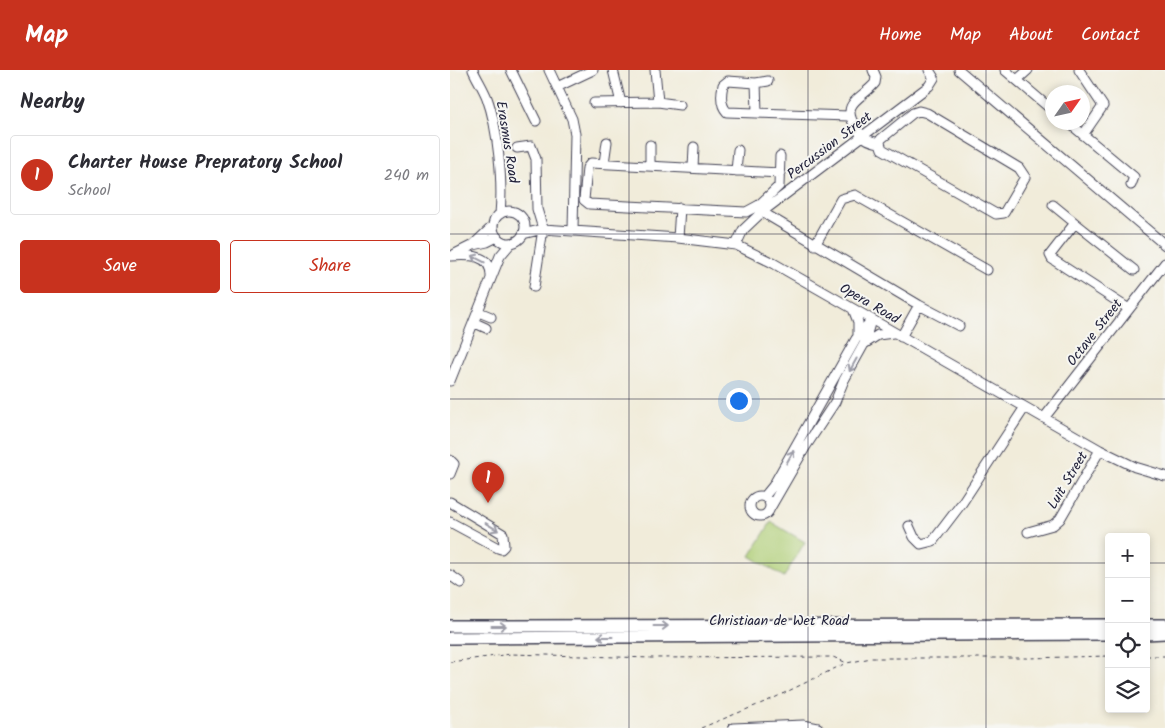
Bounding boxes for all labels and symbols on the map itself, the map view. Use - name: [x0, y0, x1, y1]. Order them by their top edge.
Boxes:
- north arrow: [1045, 85, 1090, 130]
- street label: Erasmus Road: [490, 100, 525, 186]
- street label: Percussion Street: [782, 106, 877, 185]
- one-way arrow: [471, 253, 486, 263]
- street label: Opera Road: [835, 278, 905, 331]
- street label: Octave Street: [1061, 294, 1128, 371]
- one-way arrow: [847, 357, 857, 371]
- your location: [726, 388, 752, 414]
- street label: Luit Street: [1042, 447, 1094, 514]
- one-way arrow: [785, 449, 795, 464]
- pin: 1: [472, 462, 504, 503]
- one-way arrow: [484, 523, 498, 533]
- street label: Christiaan de Wet Road: [709, 610, 850, 632]
- one-way arrow: [490, 621, 506, 631]
- one-way arrow: [652, 621, 669, 631]
- one-way arrow: [597, 632, 614, 642]

